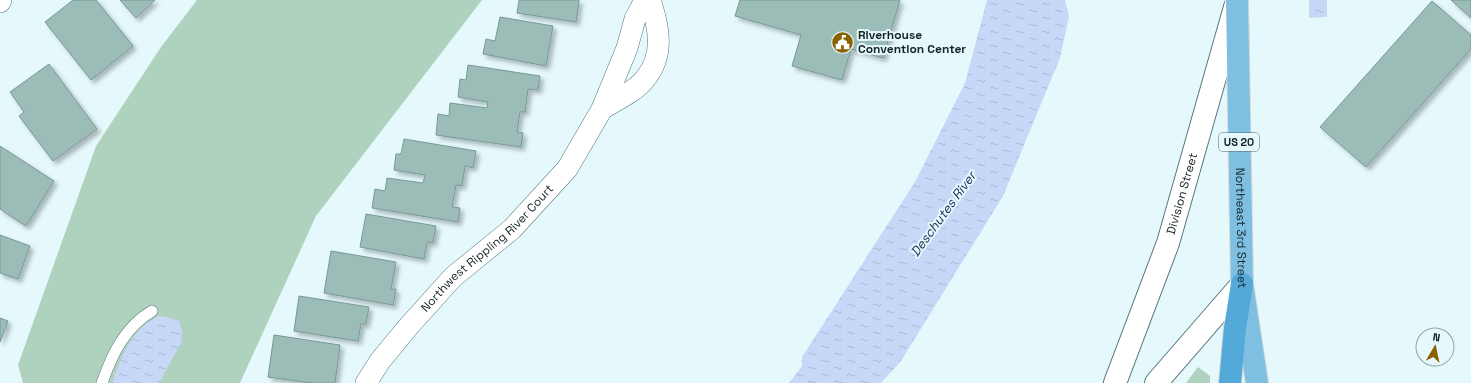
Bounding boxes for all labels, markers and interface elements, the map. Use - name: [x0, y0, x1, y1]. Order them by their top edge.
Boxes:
- place label: Riverhouse Convention Center: [858, 27, 966, 57]
- public building icon: Riverhouse Convention Center: [830, 29, 856, 55]
- road number: US 20: [1219, 133, 1259, 151]
- street label: Division Street: [1163, 151, 1201, 236]
- water label: Deschutes River: [906, 166, 981, 260]
- street label: Northeast 3rd Street: [1232, 167, 1251, 289]
- street label: Northwest Rippling River Court: [417, 181, 557, 315]
- north arrow: [1415, 327, 1455, 367]
- text: N: [1432, 330, 1441, 345]

